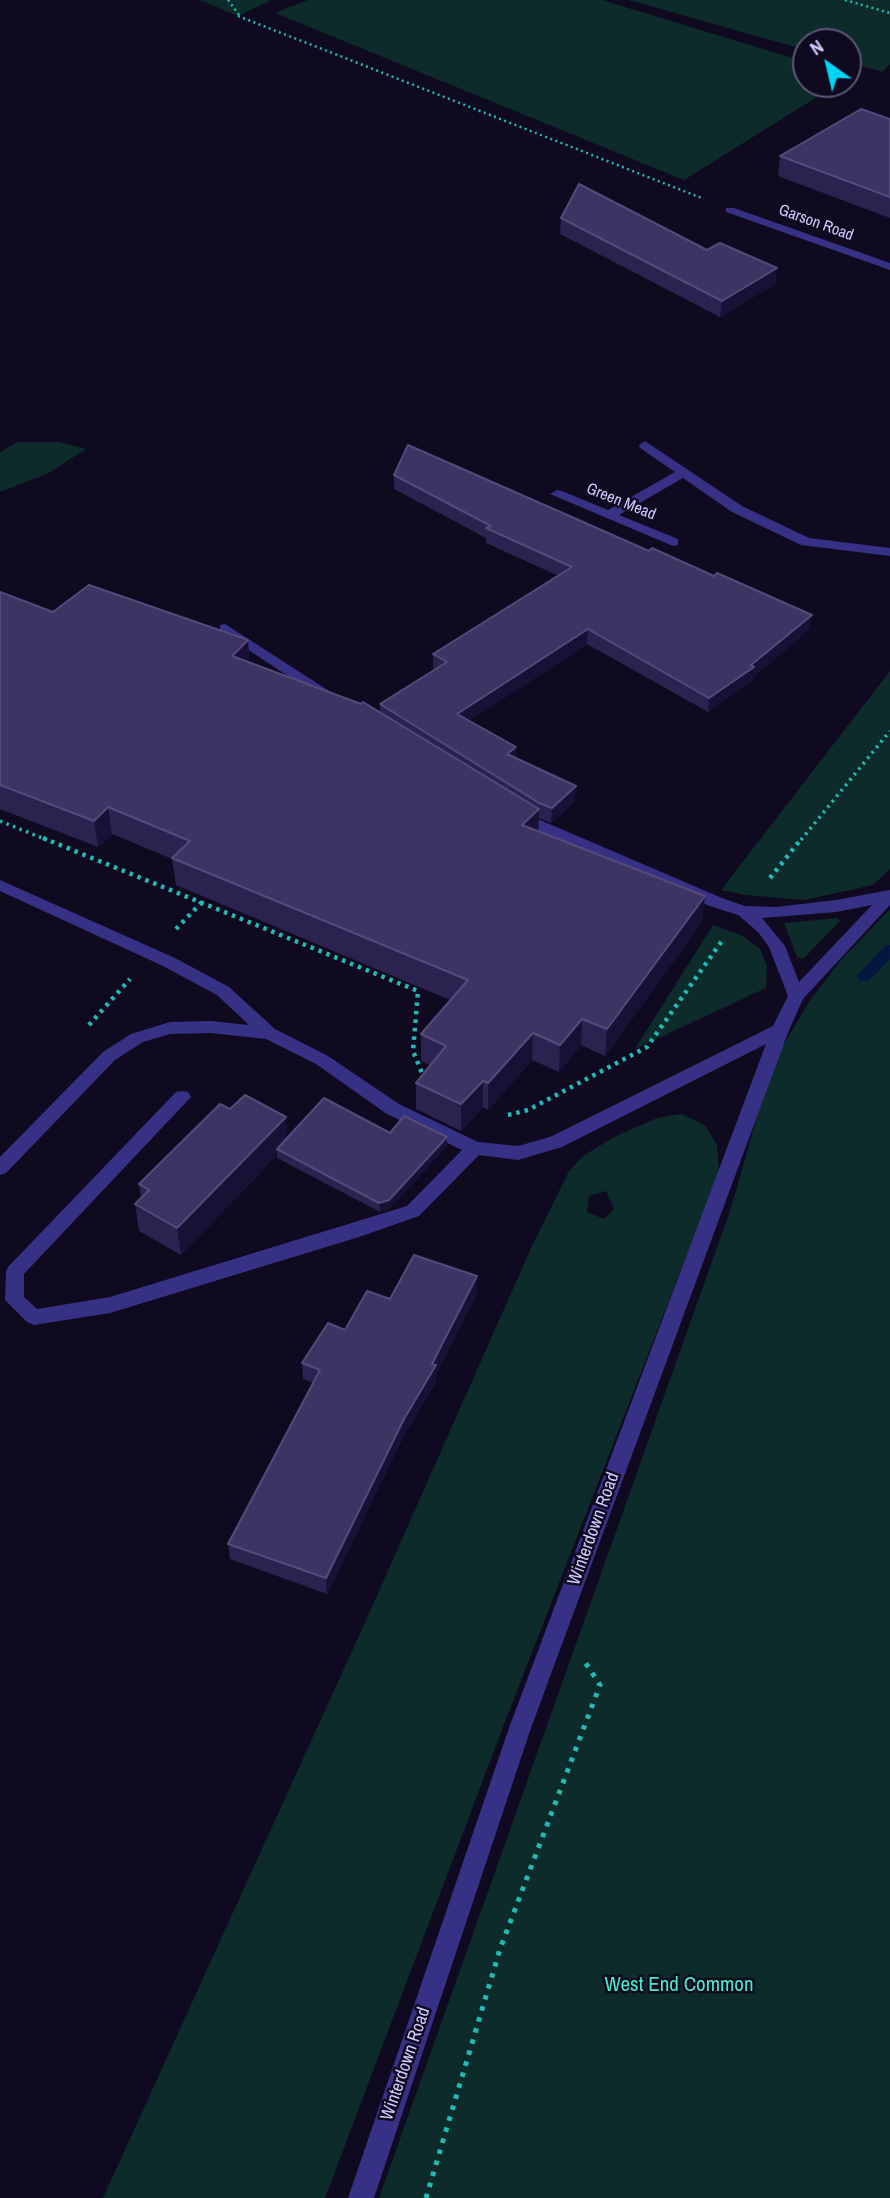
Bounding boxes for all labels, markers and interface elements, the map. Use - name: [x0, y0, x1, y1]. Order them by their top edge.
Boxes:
- north arrow: [792, 28, 862, 98]
- text: N: [804, 33, 828, 61]
- street label: Garson Road: [776, 201, 856, 245]
- street label: Green Mead: [584, 479, 658, 525]
- street label: Winterdown Road: [564, 1470, 624, 1588]
- park label: West End Common: [605, 1972, 753, 1998]
- street label: Winterdown Road: [377, 2005, 435, 2123]

